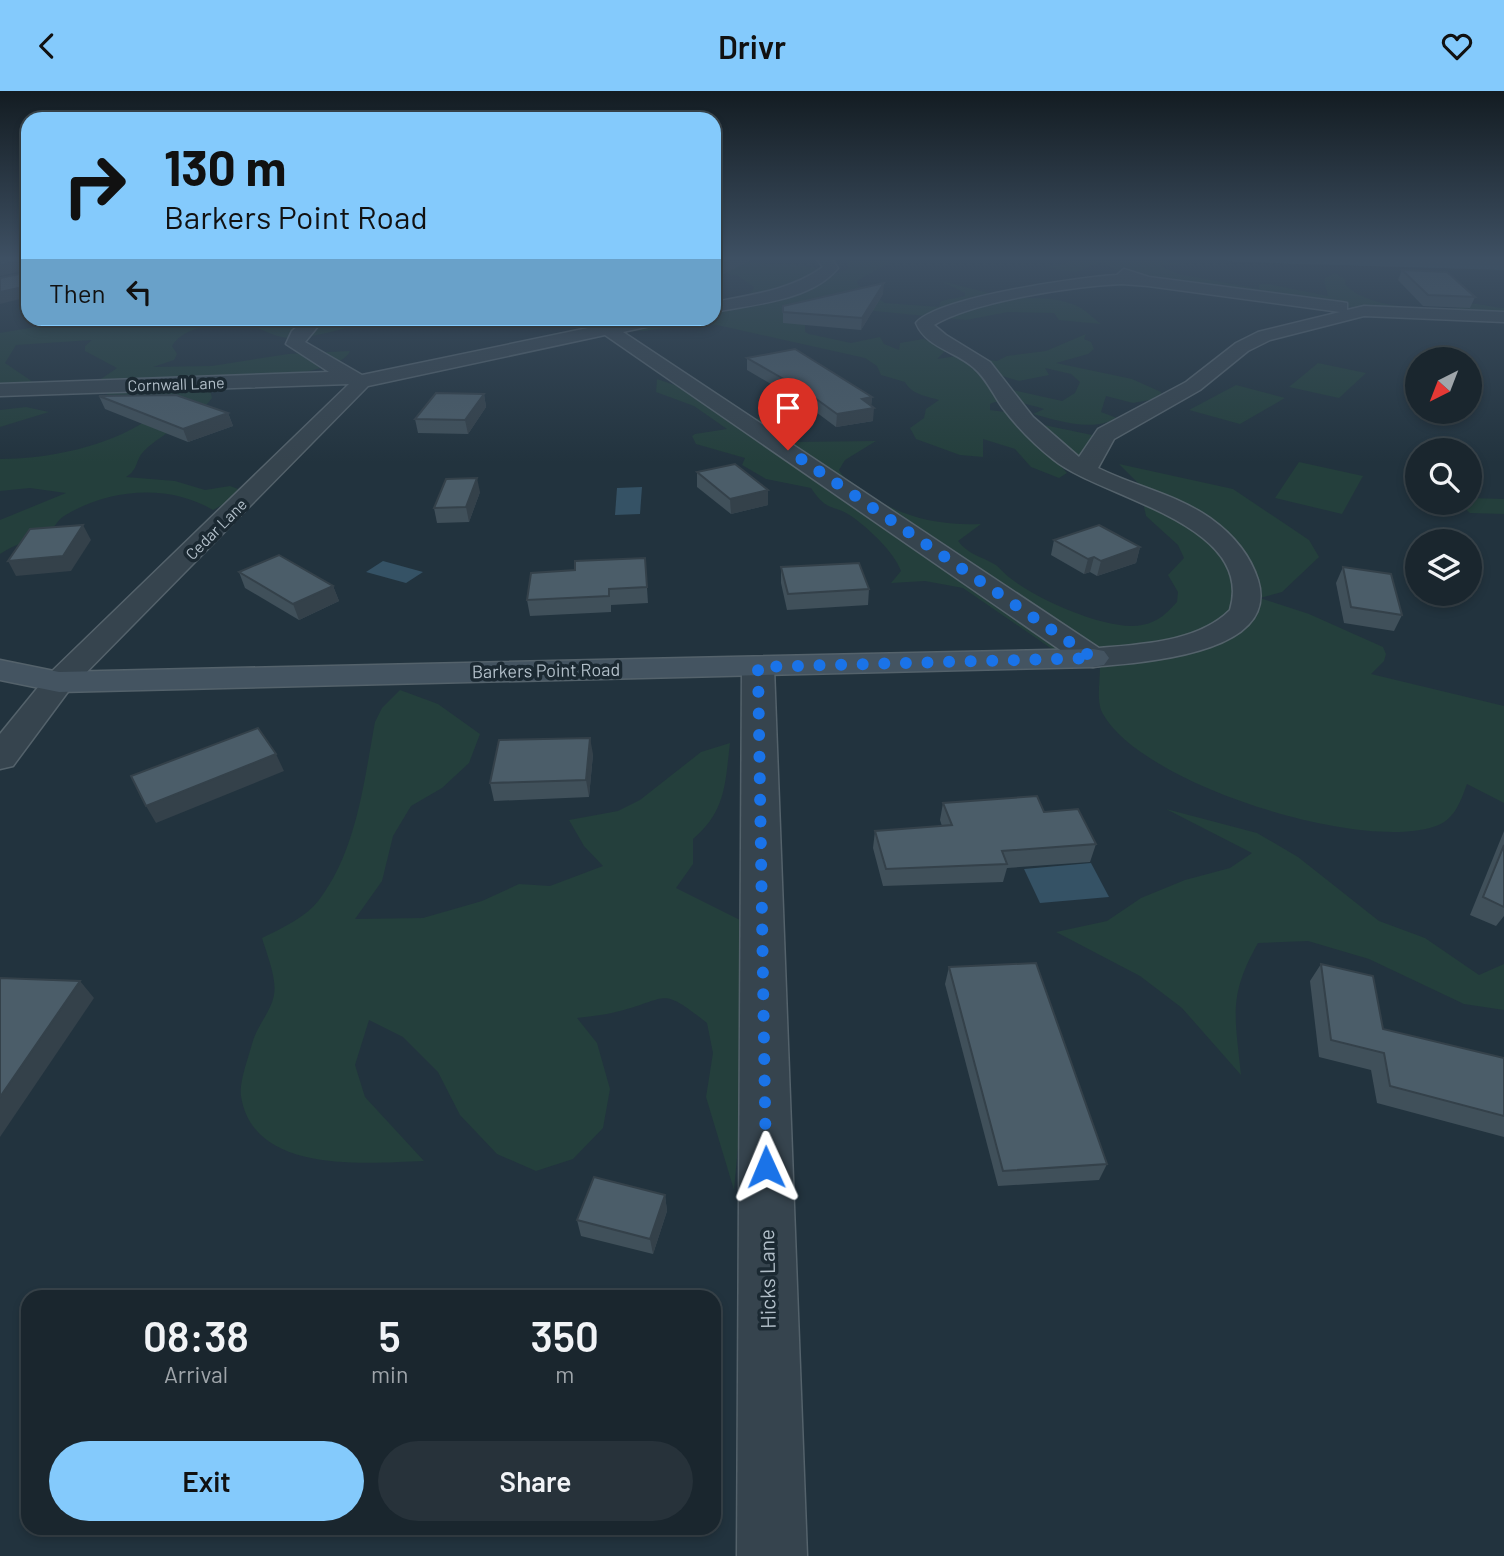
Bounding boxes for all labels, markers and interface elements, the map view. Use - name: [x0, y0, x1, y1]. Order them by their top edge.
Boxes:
- icon: back: [28, 27, 66, 65]
- text: Drivr: [718, 27, 786, 65]
- icon: heart: [1438, 27, 1476, 65]
- text: 130 m: [164, 137, 286, 196]
- icon: right: [49, 140, 140, 231]
- text: Barkers Point Road: [164, 197, 428, 235]
- icon: left: [120, 273, 158, 311]
- text: Then: [49, 277, 106, 308]
- north arrow: [1405, 347, 1482, 423]
- map controls: [1405, 347, 1482, 606]
- street label: Cornwall Lane: [127, 372, 225, 395]
- pin: [758, 378, 818, 450]
- icon: arrive: [769, 389, 807, 427]
- button: search: [1405, 438, 1482, 515]
- street label: Cedar Lane: [181, 494, 250, 563]
- button: layers: [1405, 529, 1482, 606]
- street label: Barkers Point Road: [472, 658, 620, 682]
- position arrow: [729, 1130, 803, 1204]
- street label: Hicks Lane: [753, 1229, 780, 1329]
- text: 08:38: [143, 1310, 249, 1360]
- text: 5: [379, 1310, 401, 1360]
- text: 350: [530, 1310, 599, 1360]
- text: Arrival: [164, 1360, 228, 1388]
- text: min: [371, 1360, 408, 1388]
- text: m: [555, 1360, 574, 1388]
- button: Exit: [49, 1441, 364, 1521]
- button: Share: [378, 1441, 693, 1521]

